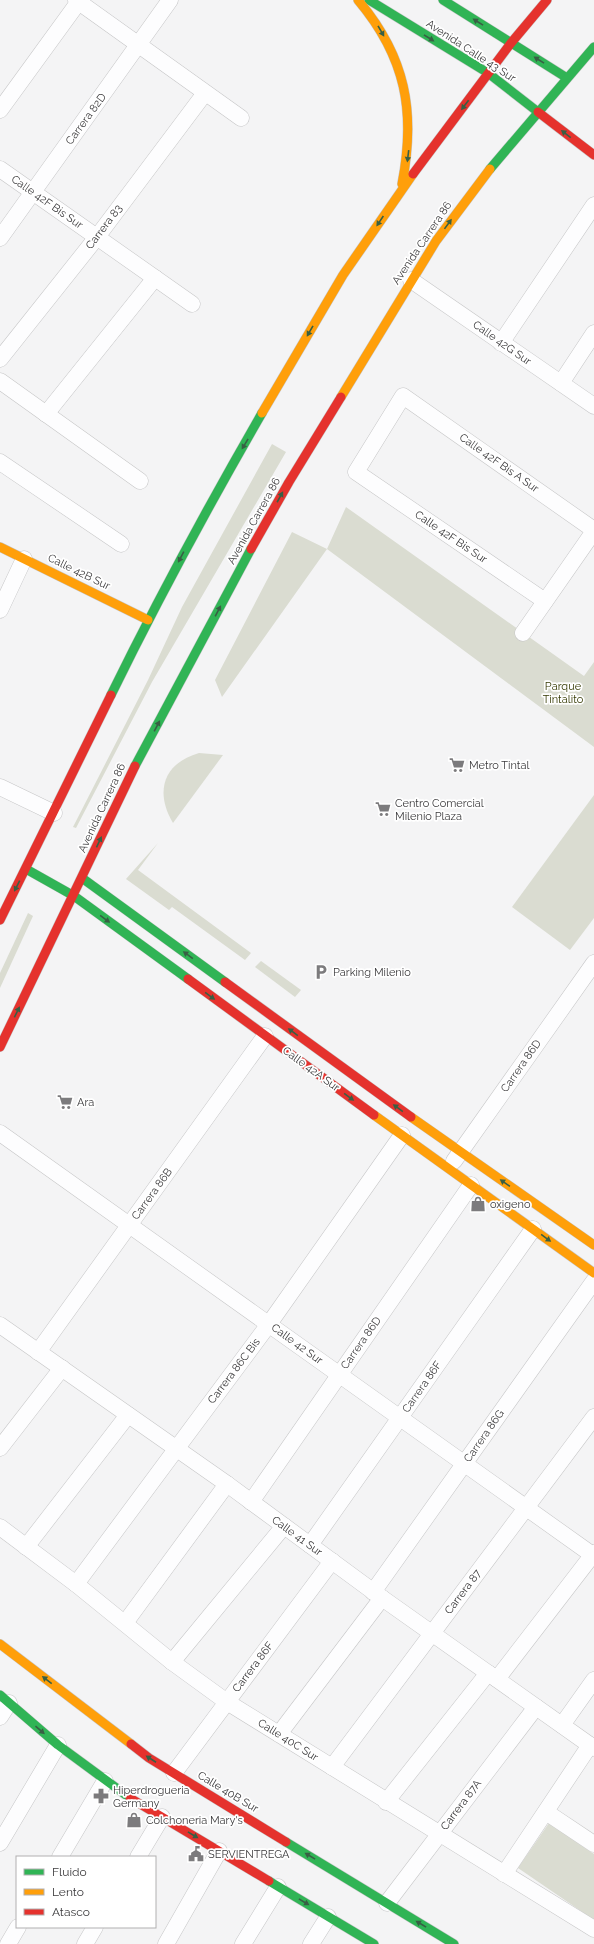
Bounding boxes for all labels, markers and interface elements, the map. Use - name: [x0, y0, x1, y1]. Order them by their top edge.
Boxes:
- street label: Avenida Calle 43 Sur: [424, 17, 518, 85]
- one-way arrow: [473, 18, 483, 26]
- one-way arrow: [377, 25, 384, 37]
- one-way arrow: [423, 34, 435, 41]
- one-way arrow: [533, 57, 545, 64]
- street label: Carrera 82D: [63, 91, 109, 147]
- one-way arrow: [460, 99, 469, 110]
- one-way arrow: [560, 129, 571, 138]
- one-way arrow: [405, 150, 411, 162]
- street label: Calle 42F Bis Sur: [9, 172, 85, 232]
- street label: Avenida Carrera 86: [389, 199, 455, 287]
- street label: Carrera 83: [83, 202, 125, 252]
- one-way arrow: [376, 216, 383, 227]
- one-way arrow: [444, 219, 452, 230]
- street label: Calle 42G Sur: [470, 318, 534, 368]
- one-way arrow: [306, 325, 313, 337]
- street label: Calle 42F Bis A Sur: [457, 431, 541, 495]
- one-way arrow: [242, 438, 249, 450]
- street label: Avenida Carrera 86: [225, 475, 283, 567]
- one-way arrow: [277, 491, 284, 503]
- street label: Calle 42F Bis Sur: [412, 508, 490, 566]
- street label: Calle 42B Sur: [46, 551, 112, 593]
- one-way arrow: [178, 551, 185, 563]
- one-way arrow: [214, 605, 221, 617]
- park label: Parque Tintalito: [543, 680, 584, 706]
- one-way arrow: [153, 720, 160, 732]
- supermarket icon: Metro Tintal: [448, 756, 466, 774]
- place label: Metro Tintal: [469, 759, 530, 772]
- street label: Avenida Carrera 86: [76, 761, 129, 855]
- place label: Centro Comercial Milenio Plaza: [395, 797, 484, 823]
- supermarket icon: Centro Comercial Milenio Plaza: [374, 800, 392, 818]
- one-way arrow: [96, 837, 102, 848]
- one-way arrow: [14, 880, 21, 892]
- one-way arrow: [100, 915, 111, 923]
- one-way arrow: [183, 951, 194, 959]
- parking icon: Parking Milenio: [312, 963, 330, 981]
- place label: Parking Milenio: [333, 966, 411, 979]
- one-way arrow: [205, 991, 216, 1000]
- one-way arrow: [14, 1006, 20, 1017]
- one-way arrow: [288, 1027, 299, 1036]
- street label: Carrera 86D: [498, 1037, 544, 1095]
- street label: Calle 42A Sur: [280, 1044, 342, 1094]
- supermarket icon: Ara: [56, 1093, 74, 1111]
- one-way arrow: [344, 1093, 355, 1101]
- place label: Ara: [77, 1096, 94, 1109]
- one-way arrow: [393, 1104, 404, 1112]
- street label: Carrera 86B: [129, 1166, 175, 1222]
- one-way arrow: [499, 1179, 510, 1187]
- shop icon: oxigeno: [469, 1195, 487, 1213]
- place label: oxigeno: [490, 1198, 531, 1211]
- one-way arrow: [541, 1234, 551, 1242]
- street label: Carrera 86D: [338, 1314, 384, 1372]
- street label: Calle 42 Sur: [269, 1321, 325, 1367]
- street label: Carrera 86C Bis: [205, 1336, 263, 1406]
- street label: Carrera 86F: [400, 1358, 445, 1415]
- street label: Carrera 86G: [461, 1407, 507, 1465]
- street label: Calle 41 Sur: [269, 1513, 325, 1559]
- street label: Carrera 87: [442, 1567, 484, 1617]
- street label: Carrera 86F: [230, 1639, 276, 1695]
- one-way arrow: [42, 1676, 53, 1685]
- street label: Calle 40C Sur: [255, 1716, 321, 1764]
- one-way arrow: [35, 1725, 46, 1734]
- one-way arrow: [145, 1755, 157, 1762]
- street label: Calle 40B Sur: [195, 1769, 261, 1815]
- street label: Carrera 87A: [438, 1777, 484, 1833]
- place label: Hiperdrogueria Germany: [113, 1784, 190, 1810]
- pharmacy icon: Hiperdrogueria Germany: [92, 1787, 110, 1805]
- shop icon: Colchoneria Mary's: [125, 1811, 143, 1829]
- place label: Colchoneria Mary's: [146, 1814, 243, 1827]
- one-way arrow: [187, 1832, 199, 1839]
- public building icon: SERVIENTREGA: [187, 1845, 205, 1863]
- place label: SERVIENTREGA: [208, 1848, 290, 1861]
- one-way arrow: [305, 1852, 315, 1860]
- legend: [16, 1856, 156, 1928]
- text: Fluido: [52, 1865, 87, 1879]
- text: Lento: [52, 1885, 84, 1899]
- one-way arrow: [298, 1899, 310, 1906]
- text: Atasco: [52, 1905, 90, 1919]
- one-way arrow: [415, 1920, 427, 1927]

